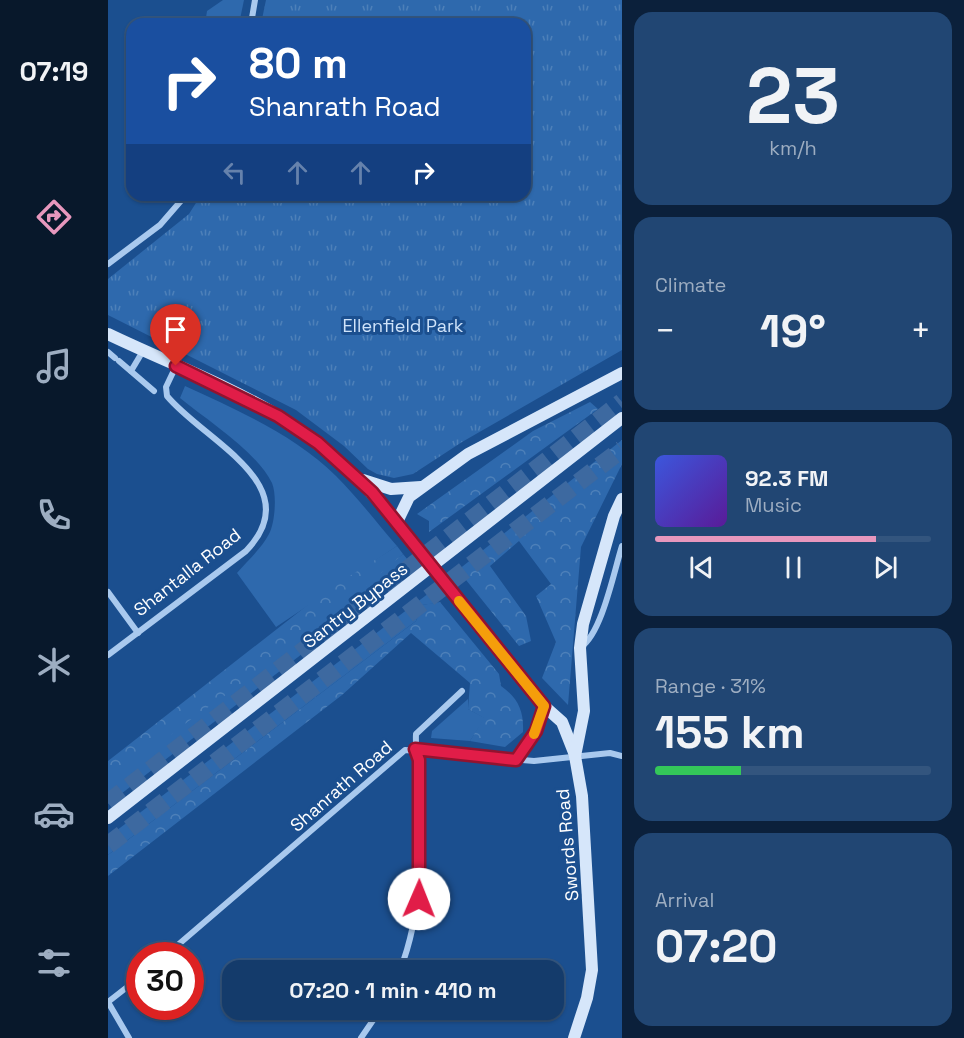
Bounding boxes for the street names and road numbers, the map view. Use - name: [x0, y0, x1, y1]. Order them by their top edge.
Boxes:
- street label: Shantalla Road: [129, 523, 245, 621]
- street label: Santry Bypass: [298, 557, 412, 653]
- street label: Shanrath Road: [285, 735, 397, 837]
- street label: Swords Road: [551, 788, 583, 902]

